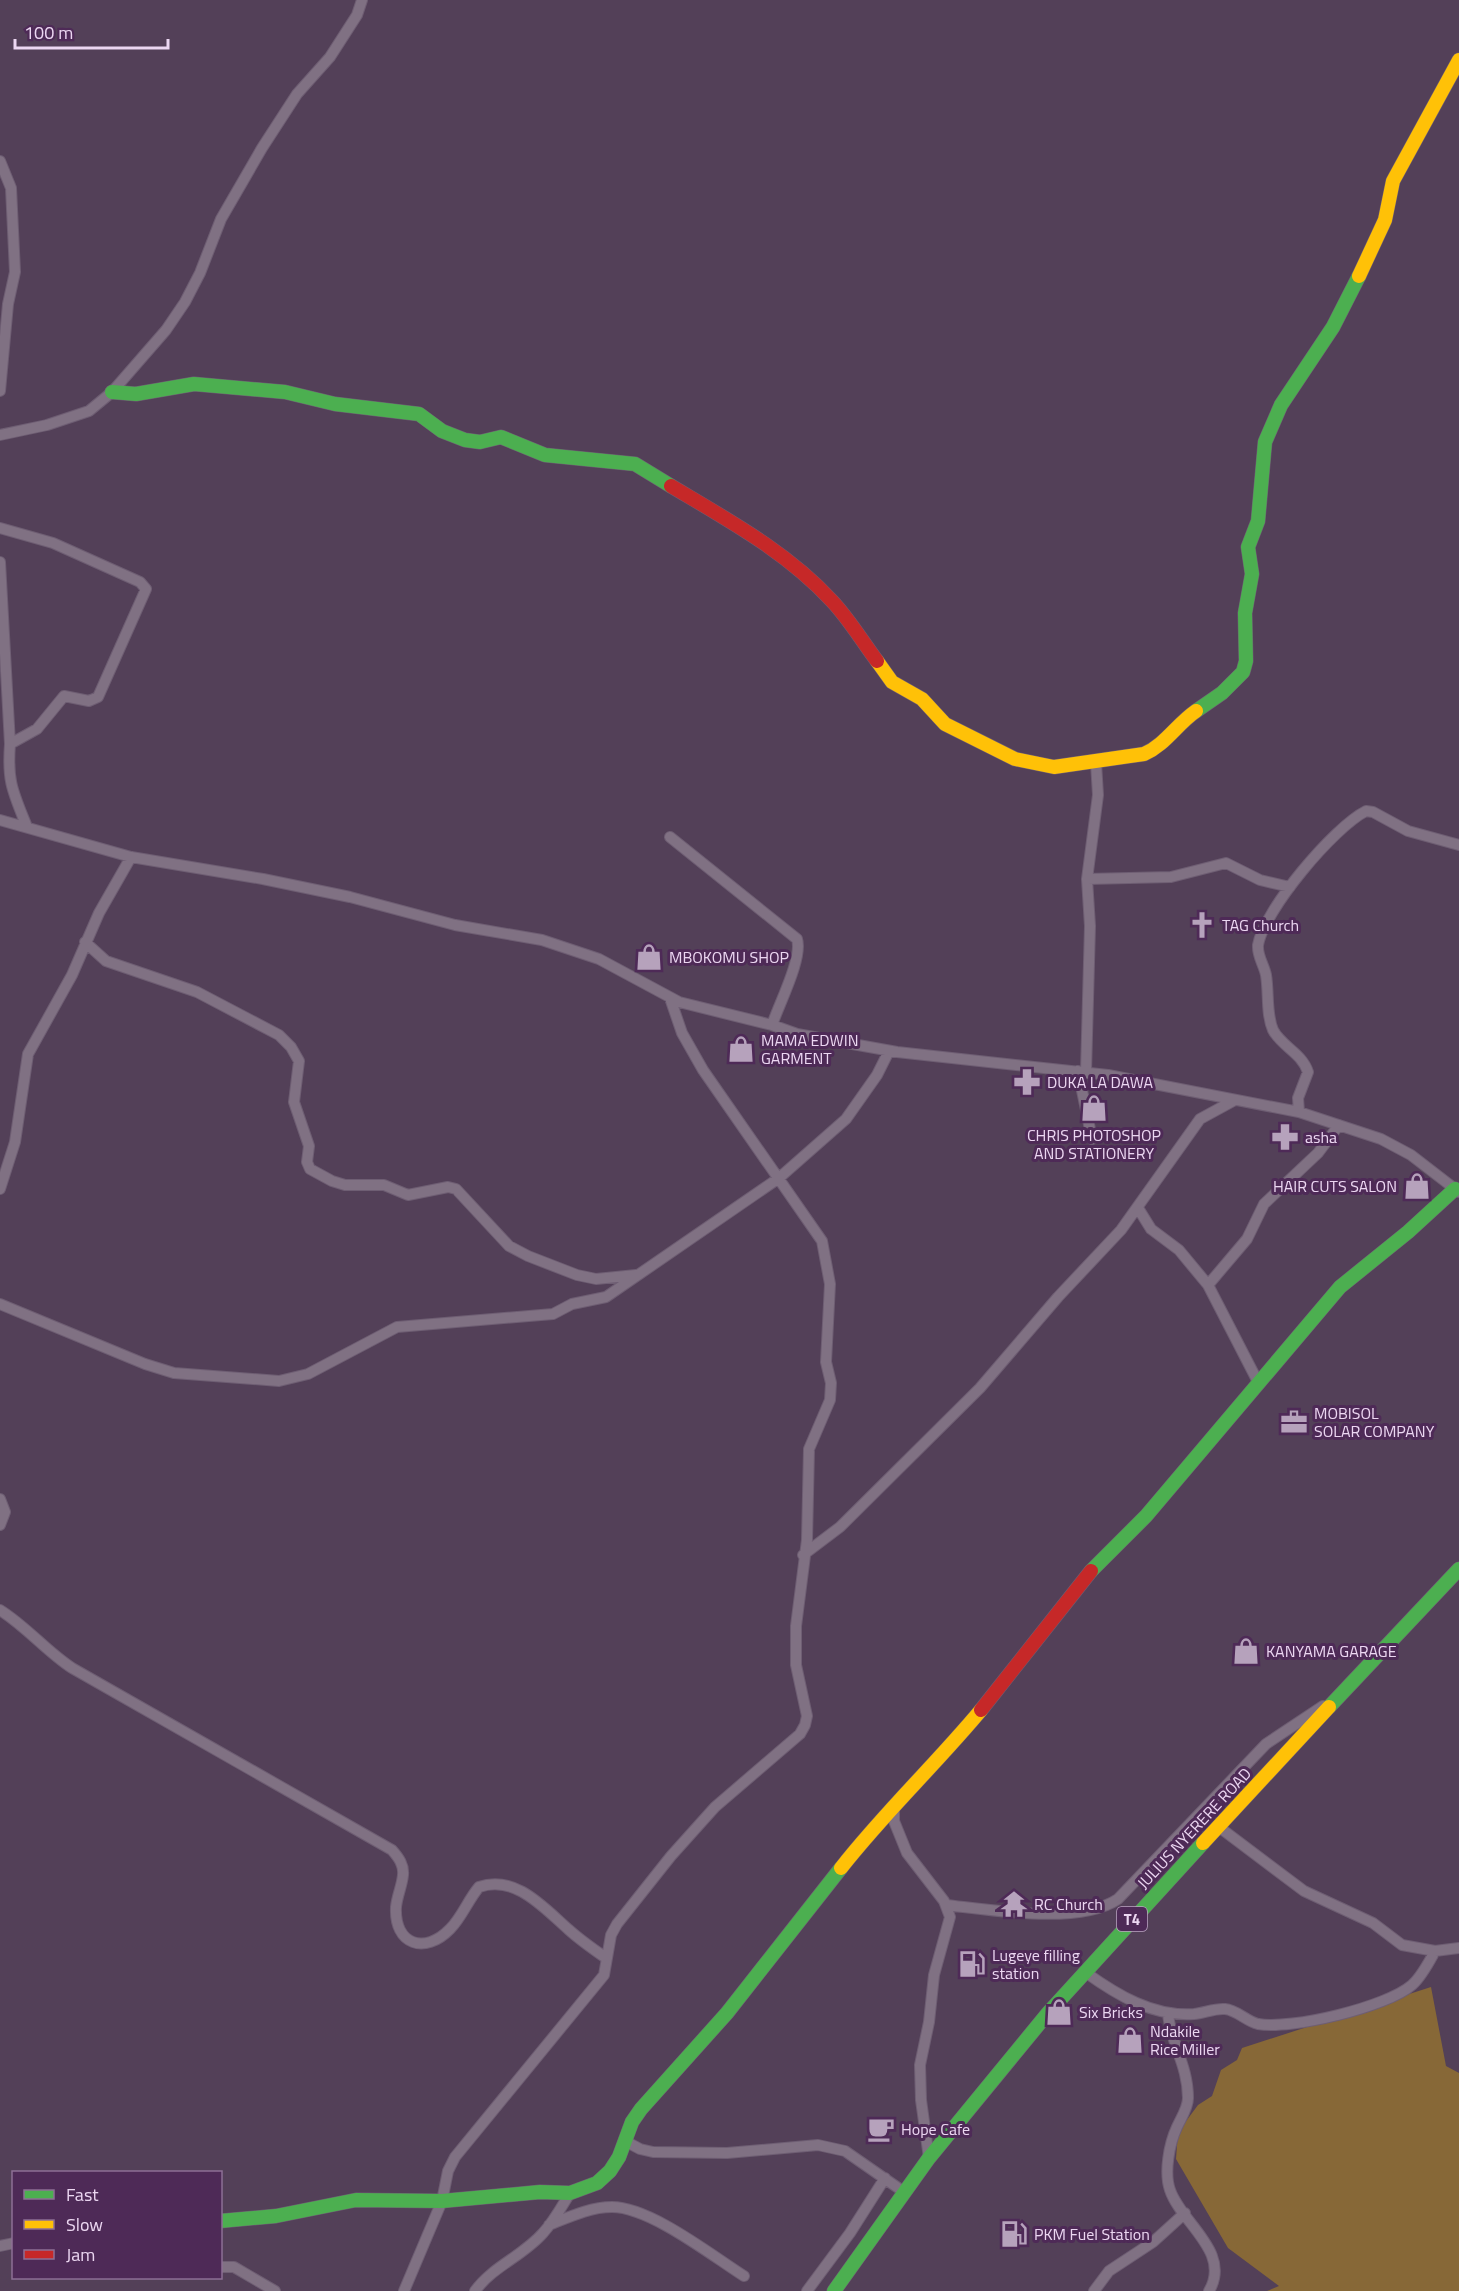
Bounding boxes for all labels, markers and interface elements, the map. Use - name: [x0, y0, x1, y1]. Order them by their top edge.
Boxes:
- scale bar: [15, 12, 168, 50]
- text: 100 m: [24, 19, 73, 46]
- church icon: TAG Church: [1187, 910, 1217, 940]
- place label: TAG Church: [1222, 913, 1299, 937]
- shop icon: MBOKOMU SHOP: [634, 942, 664, 972]
- place label: MBOKOMU SHOP: [669, 945, 789, 969]
- place label: MAMA EDWIN GARMENT: [761, 1028, 859, 1070]
- shop icon: MAMA EDWIN GARMENT: [726, 1034, 756, 1064]
- pharmacy icon: DUKA LA DAWA: [1012, 1067, 1042, 1097]
- place label: DUKA LA DAWA: [1047, 1070, 1154, 1094]
- shop icon: CHRIS PHOTOSHOP AND STATIONERY: [1079, 1093, 1109, 1123]
- pharmacy icon: asha: [1270, 1122, 1300, 1152]
- place label: CHRIS PHOTOSHOP AND STATIONERY: [1027, 1123, 1161, 1165]
- place label: asha: [1305, 1125, 1337, 1149]
- shop icon: HAIR CUTS SALON: [1402, 1171, 1432, 1201]
- place label: HAIR CUTS SALON: [1273, 1174, 1397, 1198]
- place label: MOBISOL SOLAR COMPANY: [1314, 1401, 1435, 1443]
- office icon: MOBISOL SOLAR COMPANY: [1279, 1407, 1309, 1437]
- shop icon: KANYAMA GARAGE: [1231, 1636, 1261, 1666]
- place label: KANYAMA GARAGE: [1266, 1639, 1397, 1663]
- street label: JULIUS NYERERE ROAD: [1131, 1762, 1257, 1894]
- temple icon: RC Church: [999, 1889, 1029, 1919]
- place label: RC Church: [1034, 1892, 1103, 1916]
- road number: T4: [1117, 1907, 1147, 1931]
- place label: Lugeye filling station: [992, 1943, 1080, 1985]
- fuel station icon: Lugeye filling station: [957, 1949, 987, 1979]
- shop icon: Six Bricks: [1044, 1997, 1074, 2027]
- place label: Six Bricks: [1079, 2000, 1143, 2024]
- place label: Ndakile Rice Miller: [1150, 2019, 1220, 2061]
- shop icon: Ndakile Rice Miller: [1115, 2025, 1145, 2055]
- cafe icon: Hope Cafe: [866, 2114, 896, 2144]
- place label: Hope Cafe: [901, 2117, 970, 2141]
- legend: [12, 2171, 222, 2279]
- text: Fast: [66, 2181, 99, 2208]
- text: Slow: [66, 2211, 103, 2238]
- fuel station icon: PKM Fuel Station: [999, 2219, 1029, 2249]
- place label: PKM Fuel Station: [1034, 2222, 1150, 2246]
- text: Jam: [66, 2241, 95, 2268]

